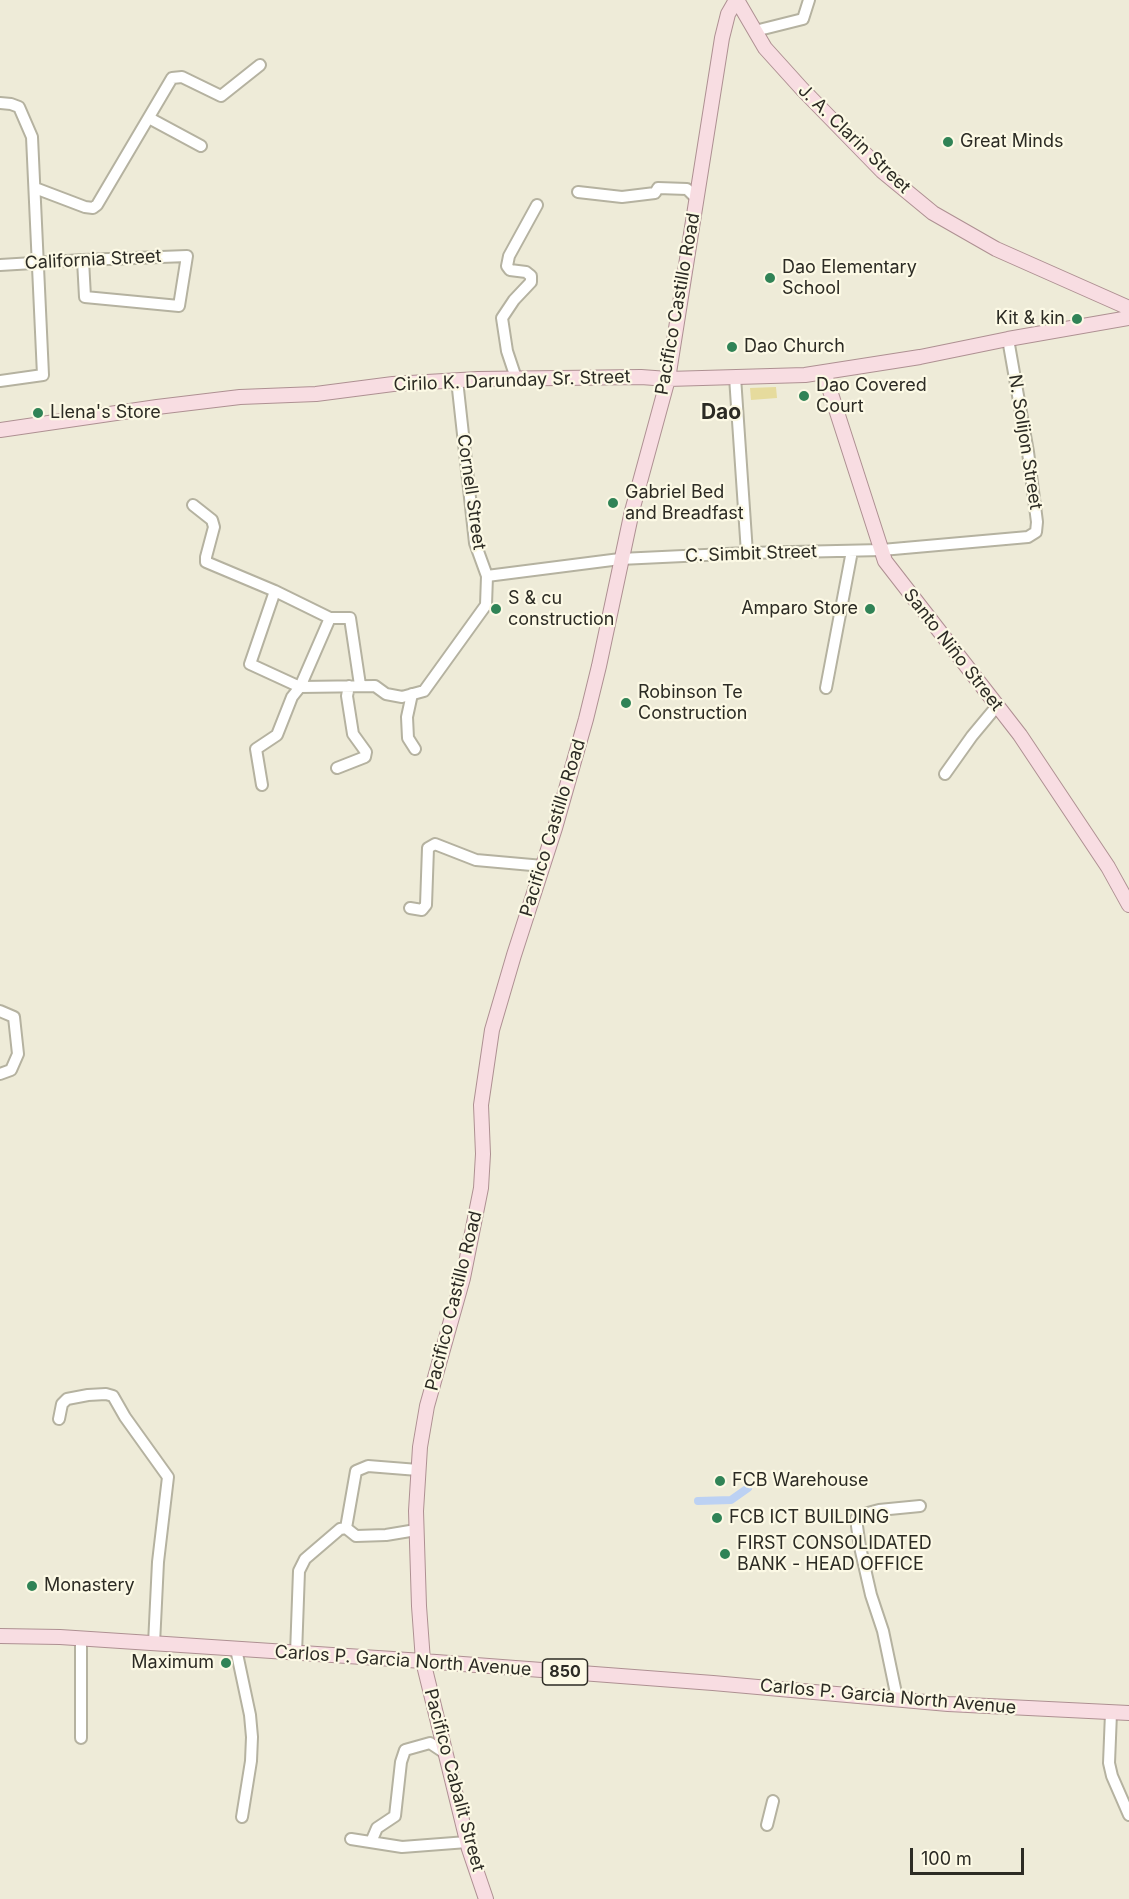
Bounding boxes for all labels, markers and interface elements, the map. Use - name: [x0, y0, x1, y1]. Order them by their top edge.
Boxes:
- street label: J. A. Clarin Street: [793, 80, 915, 198]
- place label: Great Minds: [960, 131, 1063, 153]
- marker: Great Minds: [941, 135, 955, 149]
- street label: Pacifico Castillo Road: [651, 211, 705, 397]
- street label: California Street: [24, 246, 162, 274]
- place label: Dao Elementary School: [782, 257, 917, 300]
- marker: Dao Elementary School: [763, 271, 777, 285]
- place label: Kit & kin: [996, 308, 1065, 330]
- marker: Kit & kin: [1070, 312, 1084, 326]
- place label: Dao Church: [744, 336, 845, 358]
- marker: Dao Church: [725, 340, 739, 354]
- street label: Cirilo K. Darunday Sr. Street: [393, 366, 631, 396]
- street label: N. Solijon Street: [1004, 373, 1046, 511]
- place label: Dao Covered Court: [816, 375, 927, 418]
- marker: Dao Covered Court: [797, 389, 811, 403]
- district label: Dao: [701, 400, 741, 426]
- place label: Llena's Store: [50, 402, 161, 424]
- marker: Llena's Store: [31, 406, 45, 420]
- street label: Cornell Street: [452, 433, 490, 551]
- place label: Gabriel Bed and Breadfast: [625, 482, 744, 524]
- marker: Gabriel Bed and Breadfast: [606, 496, 620, 510]
- street label: C. Simbit Street: [685, 541, 817, 567]
- street label: Santo Niño Street: [899, 585, 1007, 715]
- place label: S & cu construction: [508, 588, 614, 630]
- place label: Amparo Store: [741, 598, 858, 620]
- marker: S & cu construction: [489, 602, 503, 616]
- marker: Amparo Store: [863, 602, 877, 616]
- place label: Robinson Te Construction: [638, 682, 747, 724]
- marker: Robinson Te Construction: [619, 696, 633, 710]
- street label: Pacifico Castillo Road: [516, 737, 590, 919]
- street label: Pacifico Castillo Road: [421, 1209, 487, 1393]
- place label: FCB Warehouse: [732, 1470, 869, 1492]
- marker: FCB Warehouse: [713, 1474, 727, 1488]
- place label: FCB ICT BUILDING: [729, 1507, 889, 1529]
- marker: FCB ICT BUILDING: [710, 1511, 724, 1525]
- place label: FIRST CONSOLIDATED BANK - HEAD OFFICE: [737, 1533, 932, 1576]
- marker: FIRST CONSOLIDATED BANK - HEAD OFFICE: [718, 1547, 732, 1561]
- place label: Monastery: [44, 1575, 135, 1597]
- marker: Monastery: [25, 1579, 39, 1593]
- street label: Carlos P. Garcia North Avenue: [274, 1641, 532, 1681]
- place label: Maximum: [131, 1652, 214, 1674]
- marker: Maximum: [219, 1656, 233, 1670]
- road number: 850: [542, 1659, 588, 1685]
- street label: Carlos P. Garcia North Avenue: [759, 1675, 1017, 1719]
- street label: Pacifico Cabalit Street: [419, 1686, 489, 1874]
- scale bar: [913, 1836, 1027, 1874]
- text: 100 m: [921, 1848, 972, 1869]

